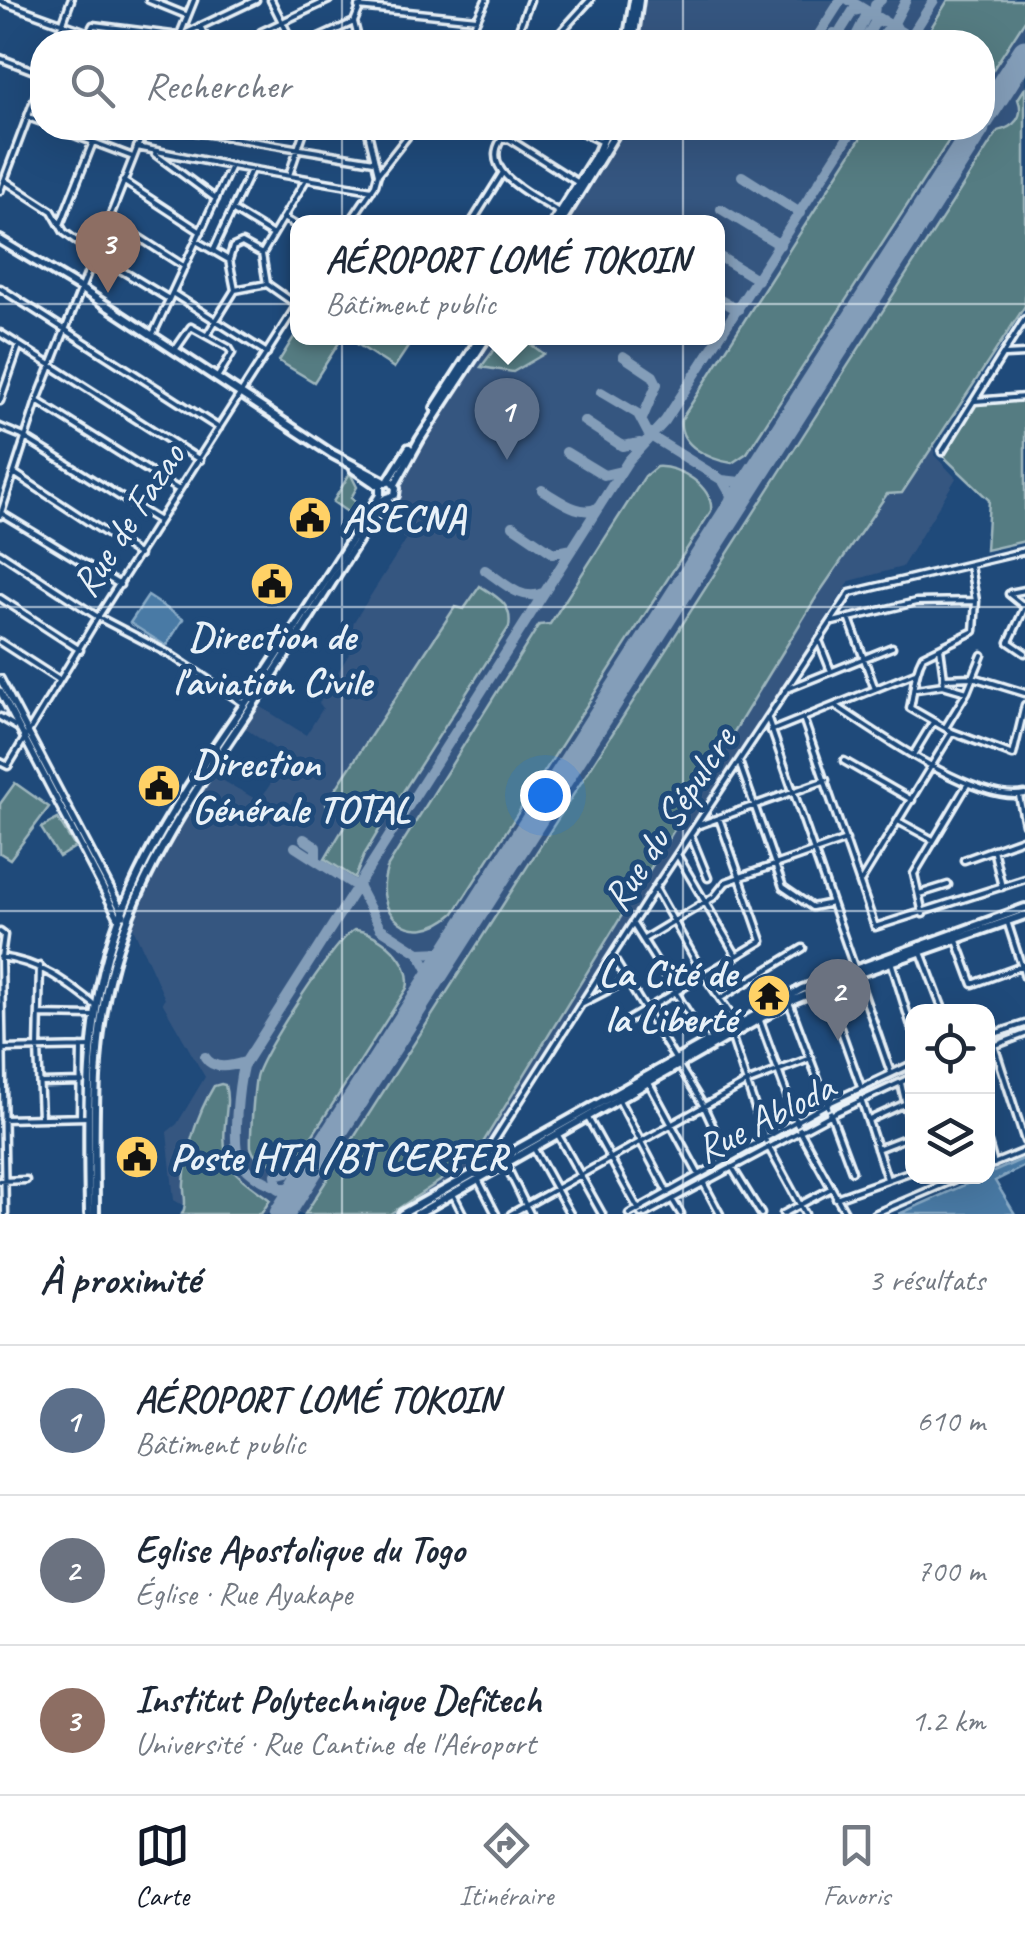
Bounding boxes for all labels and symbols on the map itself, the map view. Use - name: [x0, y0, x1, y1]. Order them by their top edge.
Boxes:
- pin: 3: [76, 210, 140, 293]
- pin: 1: [474, 378, 540, 460]
- street label: Rue de Fazao: [60, 432, 197, 606]
- place label: ASECNA: [342, 493, 467, 543]
- public building icon: ASECNA: [287, 495, 333, 541]
- public building icon: Direction de l'aviation Civile: [249, 561, 295, 607]
- place label: Direction de l'aviation Civile: [172, 611, 374, 707]
- street label: Rue du Sépulcre: [591, 715, 749, 920]
- place label: Direction Générale TOTAL: [192, 738, 411, 834]
- public building icon: Direction Générale TOTAL: [136, 763, 182, 809]
- your location: [520, 770, 571, 821]
- place label: La Cité de la Liberté: [599, 948, 742, 1044]
- pin: 2: [806, 958, 870, 1041]
- temple icon: La Cité de la Liberté: [746, 973, 792, 1019]
- street label: Rue Abloda: [687, 1061, 845, 1174]
- place label: Poste HTA /BT CERFER: [170, 1132, 510, 1182]
- public building icon: Poste HTA /BT CERFER: [114, 1134, 160, 1180]

